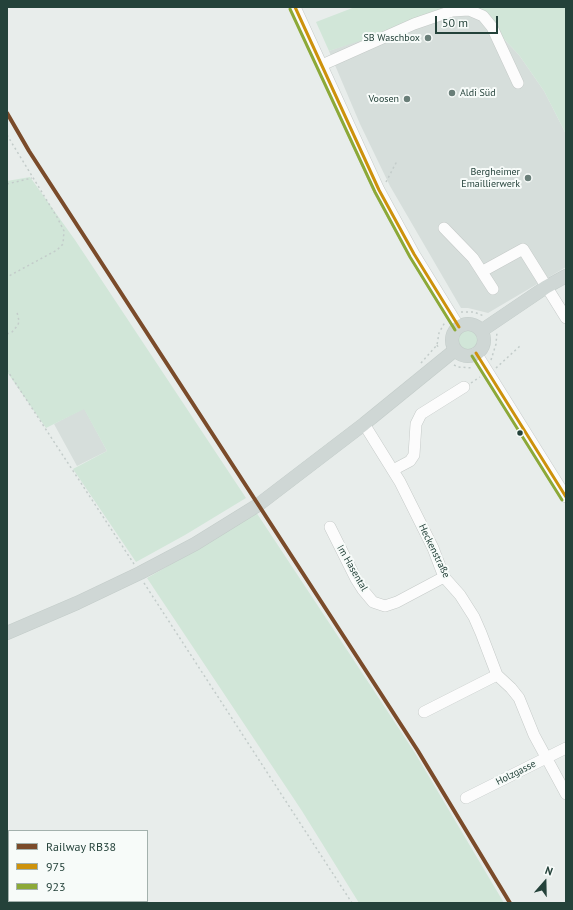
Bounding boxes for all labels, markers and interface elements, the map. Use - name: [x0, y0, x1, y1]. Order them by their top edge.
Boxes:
- scale bar: [437, 8, 500, 34]
- text: 50 m: [442, 15, 468, 30]
- place label: SB Waschbox: [363, 32, 420, 44]
- marker: SB Waschbox: [423, 33, 433, 43]
- place label: Aldi Süd: [460, 87, 496, 99]
- marker: Aldi Süd: [447, 88, 457, 98]
- place label: Voosen: [368, 93, 399, 105]
- marker: Voosen: [402, 94, 412, 104]
- place label: Bergheimer Emaillierwerk: [461, 166, 520, 190]
- marker: Bergheimer Emaillierwerk: [523, 173, 533, 183]
- unlabelled marker: [515, 428, 525, 438]
- street label: Heckenstraße: [416, 522, 452, 580]
- street label: Im Hasental: [334, 543, 370, 593]
- street label: Holzgasse: [494, 758, 538, 788]
- legend: [8, 830, 148, 902]
- text: Railway RB38: [46, 839, 116, 854]
- text: 975: [46, 859, 66, 874]
- north arrow: [525, 862, 565, 902]
- text: N: [543, 863, 555, 879]
- text: 923: [46, 879, 66, 894]

